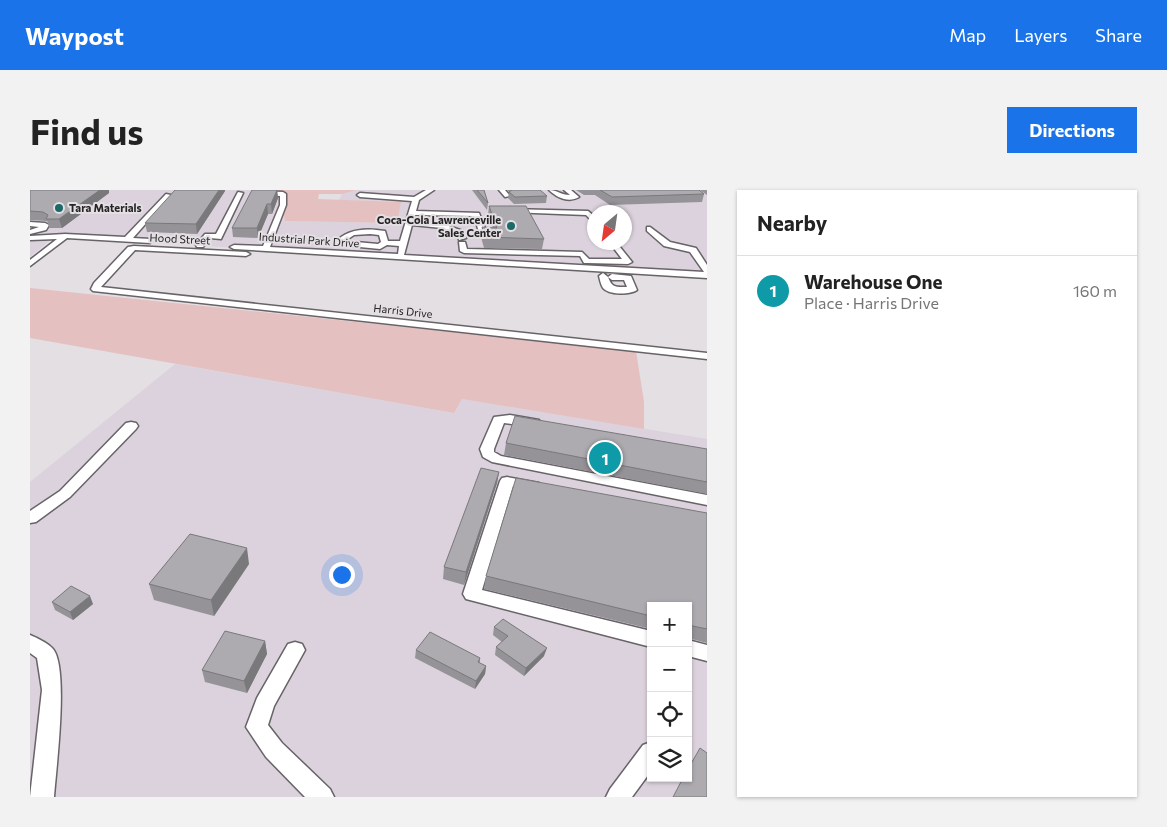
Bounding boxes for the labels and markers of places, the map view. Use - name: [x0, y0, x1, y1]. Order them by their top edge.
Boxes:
- place label: Tara Materials: [69, 201, 142, 214]
- marker: Tara Materials: [53, 202, 65, 214]
- place label: Coca-Cola Lawrenceville Sales Center: [377, 213, 501, 239]
- marker: Coca-Cola Lawrenceville Sales Center: [505, 220, 517, 232]
- pin: 1: [589, 439, 621, 477]

